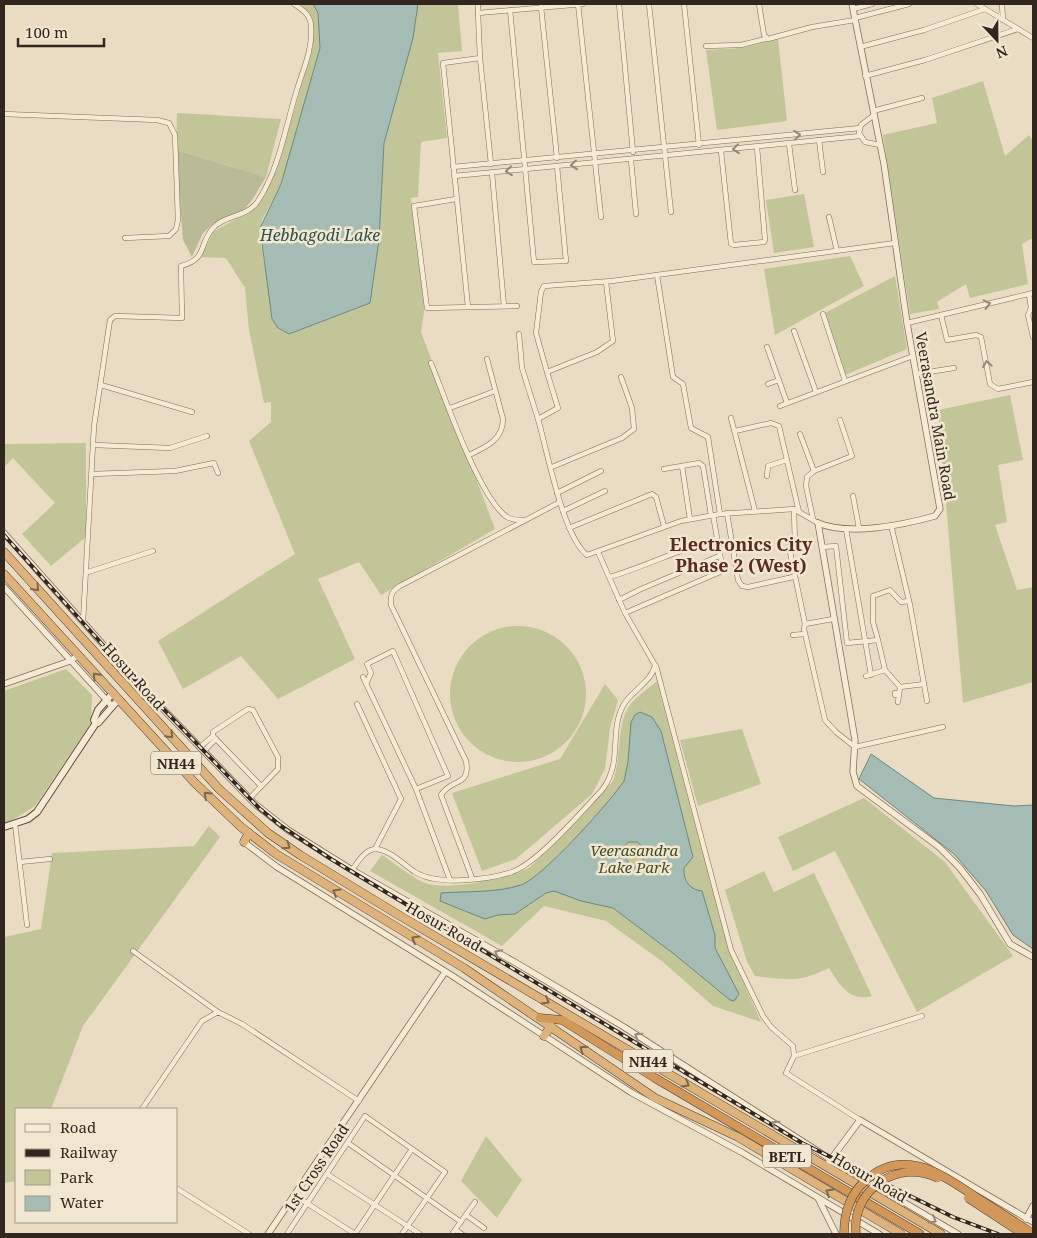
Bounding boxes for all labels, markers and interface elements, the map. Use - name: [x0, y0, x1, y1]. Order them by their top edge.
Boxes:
- scale bar: [18, 15, 104, 47]
- north arrow: [972, 15, 1022, 65]
- text: 100 m: [25, 22, 68, 42]
- text: N: [993, 42, 1011, 63]
- one-way arrow: [793, 129, 801, 140]
- one-way arrow: [732, 143, 740, 154]
- one-way arrow: [570, 159, 578, 170]
- one-way arrow: [505, 165, 513, 176]
- water label: Hebbagodi Lake: [259, 224, 380, 246]
- one-way arrow: [983, 299, 992, 310]
- street label: Veerasandra Main Road: [911, 330, 961, 502]
- one-way arrow: [982, 359, 992, 368]
- district label: Electronics City Phase 2 (West): [670, 532, 813, 577]
- one-way arrow: [30, 582, 39, 591]
- street label: Hosur Road: [98, 638, 170, 714]
- one-way arrow: [93, 673, 102, 682]
- one-way arrow: [164, 729, 173, 738]
- road number: NH44: [151, 751, 201, 774]
- one-way arrow: [204, 792, 213, 801]
- one-way arrow: [282, 840, 291, 849]
- park label: Veerasandra Lake Park: [590, 840, 678, 877]
- one-way arrow: [333, 888, 342, 898]
- street label: Hosur Road: [403, 896, 485, 956]
- one-way arrow: [412, 935, 421, 945]
- one-way arrow: [494, 949, 503, 959]
- one-way arrow: [541, 995, 550, 1005]
- one-way arrow: [634, 1033, 643, 1042]
- one-way arrow: [579, 1046, 589, 1055]
- road number: NH44: [623, 1050, 673, 1072]
- one-way arrow: [680, 1078, 689, 1088]
- legend: [15, 1108, 178, 1223]
- text: Road: [60, 1117, 96, 1137]
- street label: 1st Cross Road: [279, 1120, 353, 1216]
- one-way arrow: [771, 1120, 780, 1130]
- text: Railway: [60, 1142, 118, 1162]
- road number: BETL: [763, 1144, 811, 1168]
- street label: Hosur Road: [829, 1147, 911, 1207]
- text: Park: [60, 1167, 94, 1187]
- one-way arrow: [825, 1188, 834, 1198]
- text: Water: [60, 1192, 103, 1212]
- one-way arrow: [927, 1213, 936, 1223]

